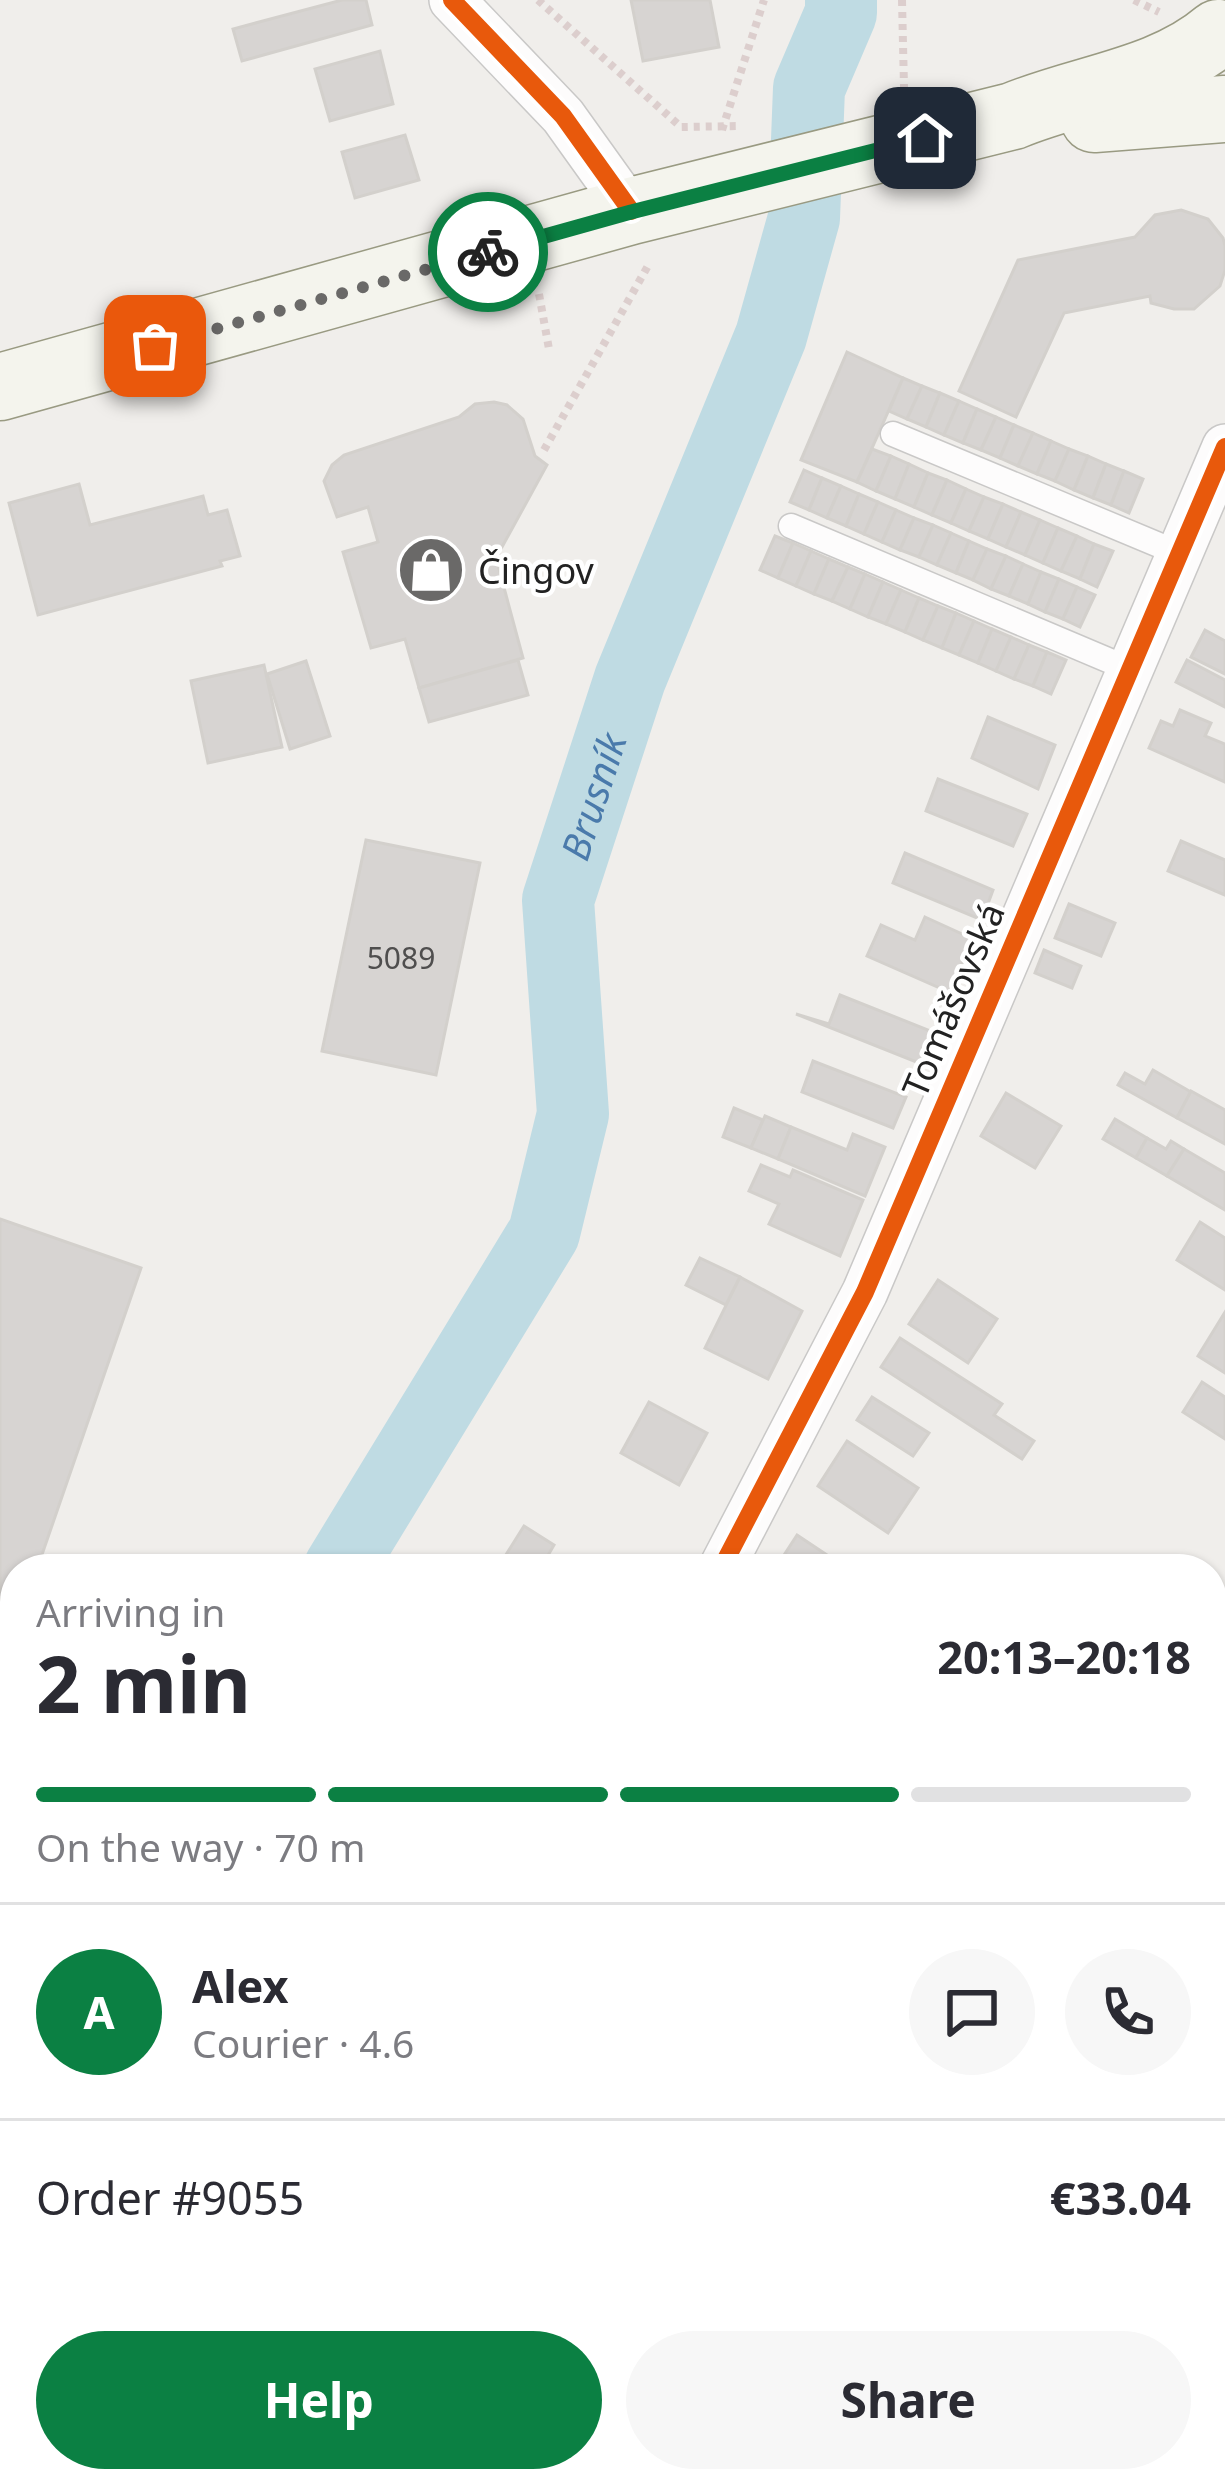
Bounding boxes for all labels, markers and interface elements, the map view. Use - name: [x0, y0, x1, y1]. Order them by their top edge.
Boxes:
- pin: [874, 87, 976, 189]
- icon: home: [892, 105, 958, 171]
- courier: [428, 192, 548, 312]
- icon: bike: [455, 219, 521, 285]
- pin: [104, 295, 206, 397]
- icon: bag: [122, 313, 188, 379]
- shop icon: Čingov: [396, 535, 466, 605]
- place label: Čingov: [478, 546, 594, 595]
- water label: Brusník: [546, 724, 638, 866]
- street label: Tomášovská: [890, 895, 1016, 1105]
- house number: 5089: [367, 937, 435, 978]
- text: Arriving in: [36, 1585, 225, 1638]
- text: 20:13–20:18: [937, 1626, 1191, 1687]
- text: 2 min: [36, 1630, 251, 1736]
- text: On the way · 70 m: [36, 1820, 365, 1873]
- button: chat: [909, 1949, 1035, 2075]
- button: phone: [1065, 1949, 1191, 2075]
- text: Alex: [192, 1955, 289, 2016]
- text: A: [83, 1981, 115, 2042]
- text: Courier · 4.6: [192, 2016, 414, 2069]
- text: Order #9055: [36, 2167, 304, 2228]
- text: €33.04: [1050, 2167, 1191, 2228]
- button: Help: [36, 2331, 602, 2469]
- button: Share: [626, 2331, 1191, 2469]

